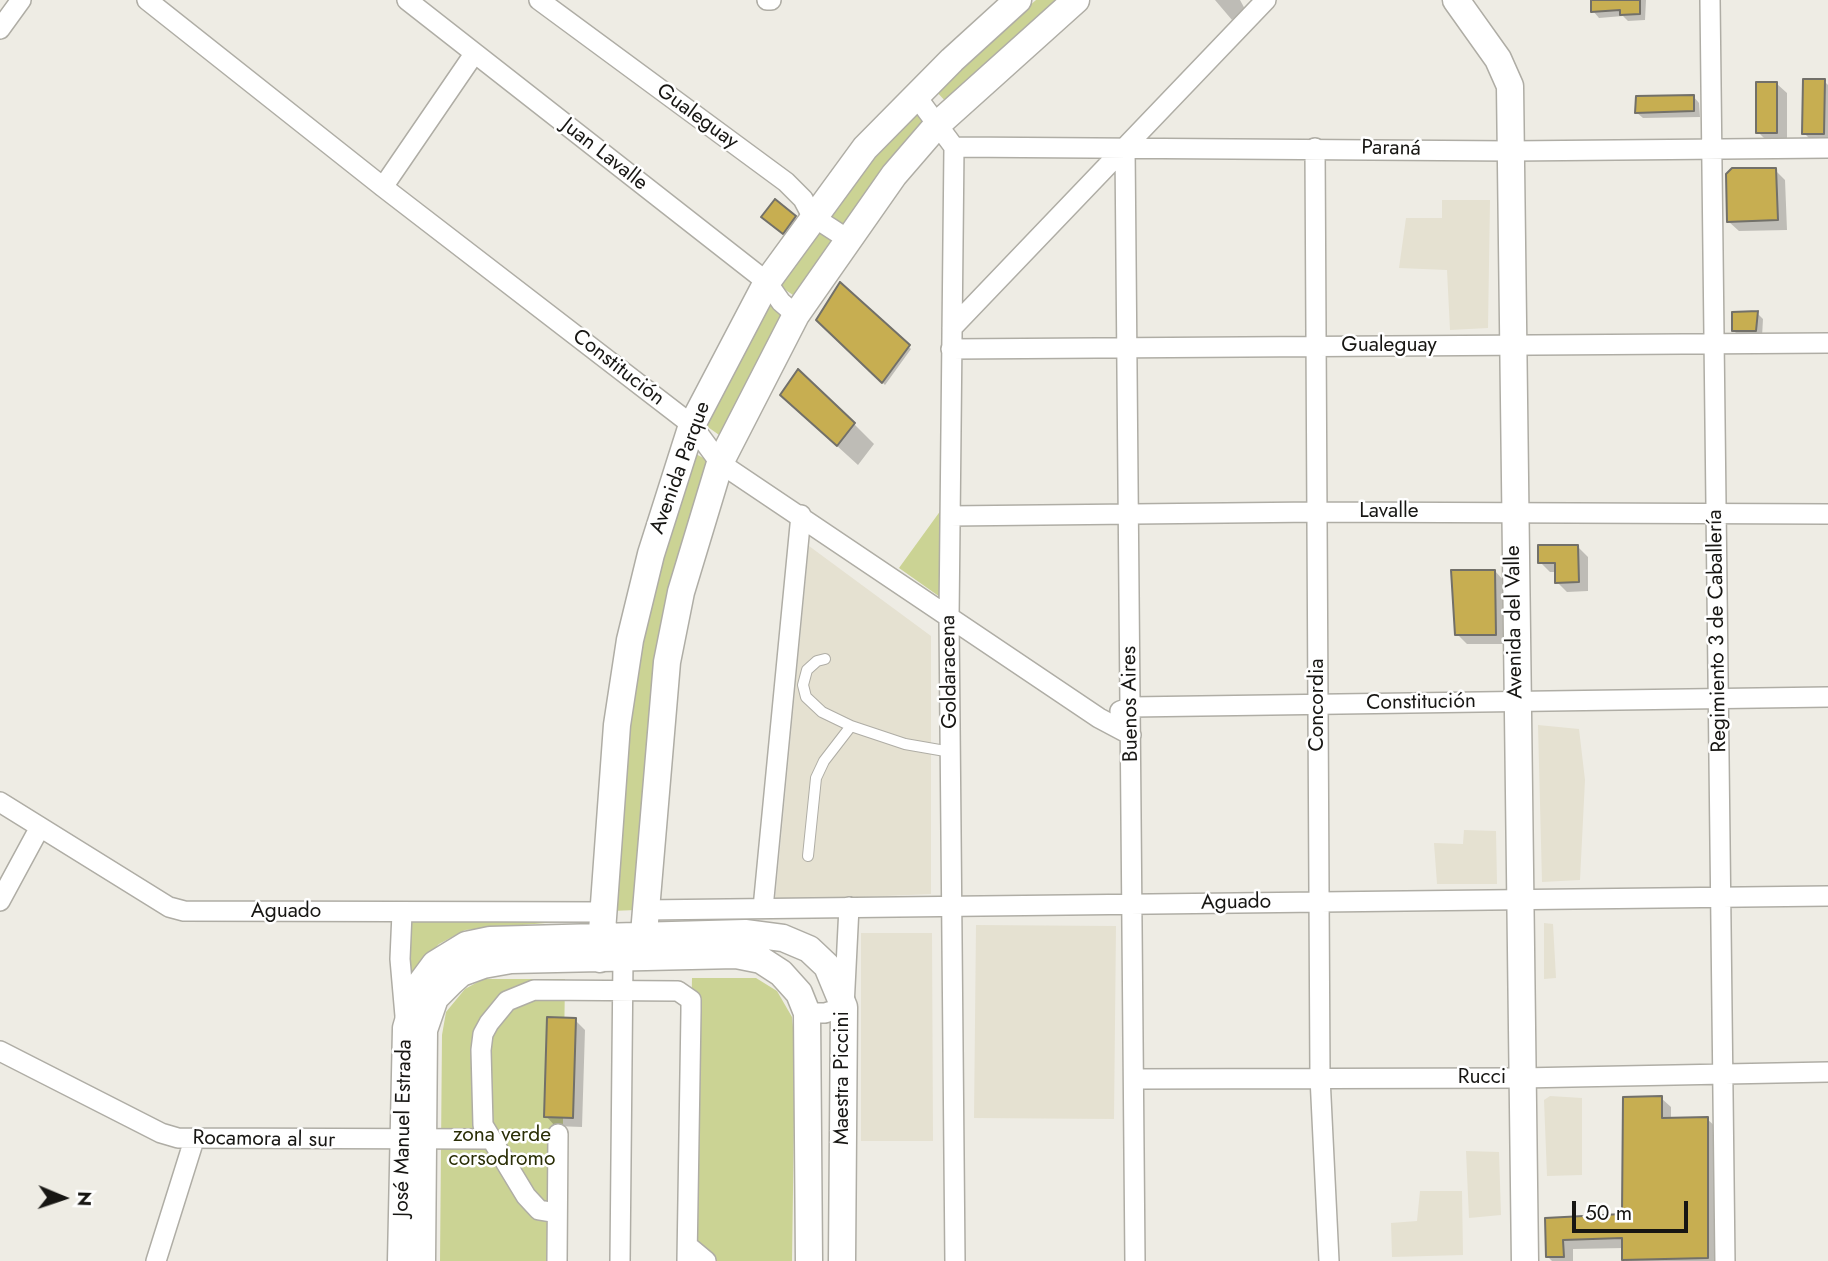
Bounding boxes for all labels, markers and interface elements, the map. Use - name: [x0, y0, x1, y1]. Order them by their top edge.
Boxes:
- street label: Gualeguay: [651, 79, 743, 155]
- street label: Juan Lavalle: [556, 113, 652, 197]
- street label: Paraná: [1361, 136, 1421, 162]
- street label: Constitución: [567, 324, 669, 412]
- street label: Gualeguay: [1341, 333, 1437, 359]
- street label: Avenida Parque: [645, 398, 717, 538]
- street label: Lavalle: [1359, 499, 1419, 525]
- street label: Regimiento 3 de Caballería: [1703, 509, 1733, 753]
- street label: Avenida del Valle: [1501, 545, 1529, 699]
- street label: Goldaracena: [936, 615, 964, 729]
- street label: Buenos Aires: [1117, 646, 1145, 762]
- street label: Concordia: [1305, 658, 1331, 752]
- street label: Constitución: [1366, 689, 1476, 717]
- street label: Aguado: [1201, 890, 1271, 916]
- street label: Aguado: [251, 899, 321, 925]
- street label: Maestra Piccini: [830, 1011, 856, 1145]
- street label: José Manuel Estrada: [390, 1039, 418, 1217]
- street label: Rucci: [1458, 1065, 1506, 1091]
- park label: zona verde corsodromo: [449, 1123, 555, 1173]
- street label: Rocamora al sur: [192, 1126, 336, 1154]
- north arrow: [28, 1163, 98, 1233]
- scale bar: [1576, 1188, 1692, 1232]
- text: N: [71, 1191, 98, 1207]
- text: 50 m: [1585, 1198, 1632, 1228]

